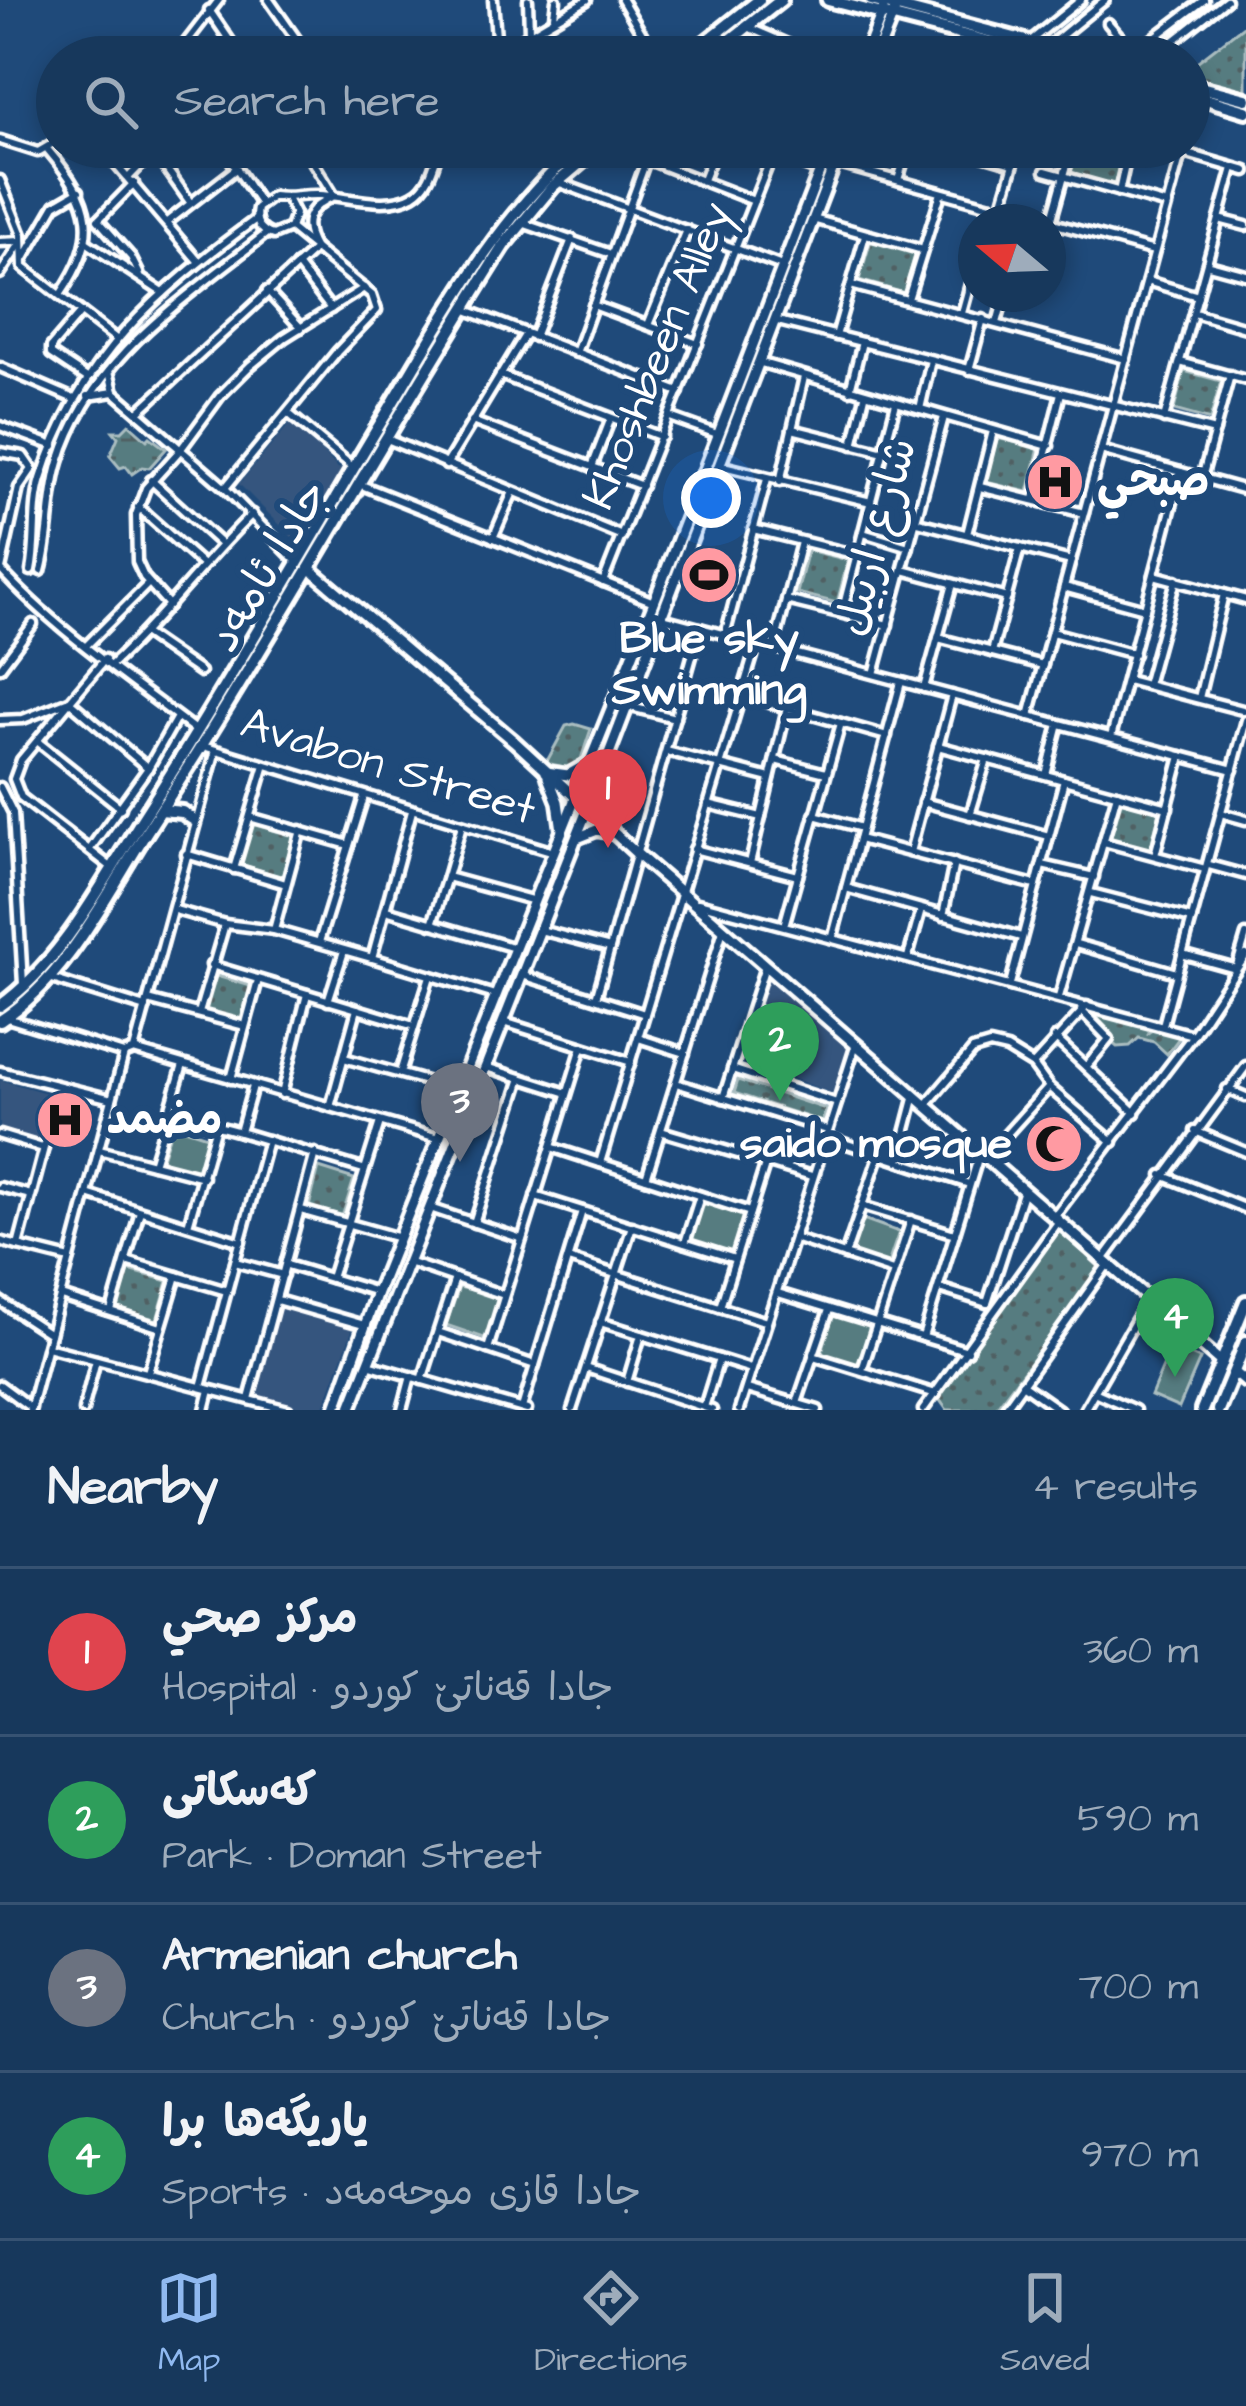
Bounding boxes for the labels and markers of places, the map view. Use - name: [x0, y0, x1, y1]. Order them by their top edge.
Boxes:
- hospital icon: صبحي: [1024, 451, 1086, 513]
- place label: صبحي: [1097, 451, 1210, 520]
- sports icon: Blue sky Swimming: [678, 544, 740, 606]
- place label: Blue sky Swimming: [611, 608, 806, 723]
- pin: 1: [569, 749, 647, 848]
- pin: 2: [741, 1002, 819, 1101]
- pin: 3: [421, 1063, 499, 1162]
- hospital icon: مضمد: [34, 1089, 96, 1151]
- place label: مضمد: [107, 1089, 222, 1151]
- place label: saido mosque: [740, 1113, 1012, 1175]
- mosque icon: saido mosque: [1023, 1113, 1085, 1175]
- pin: 4: [1136, 1278, 1214, 1377]

